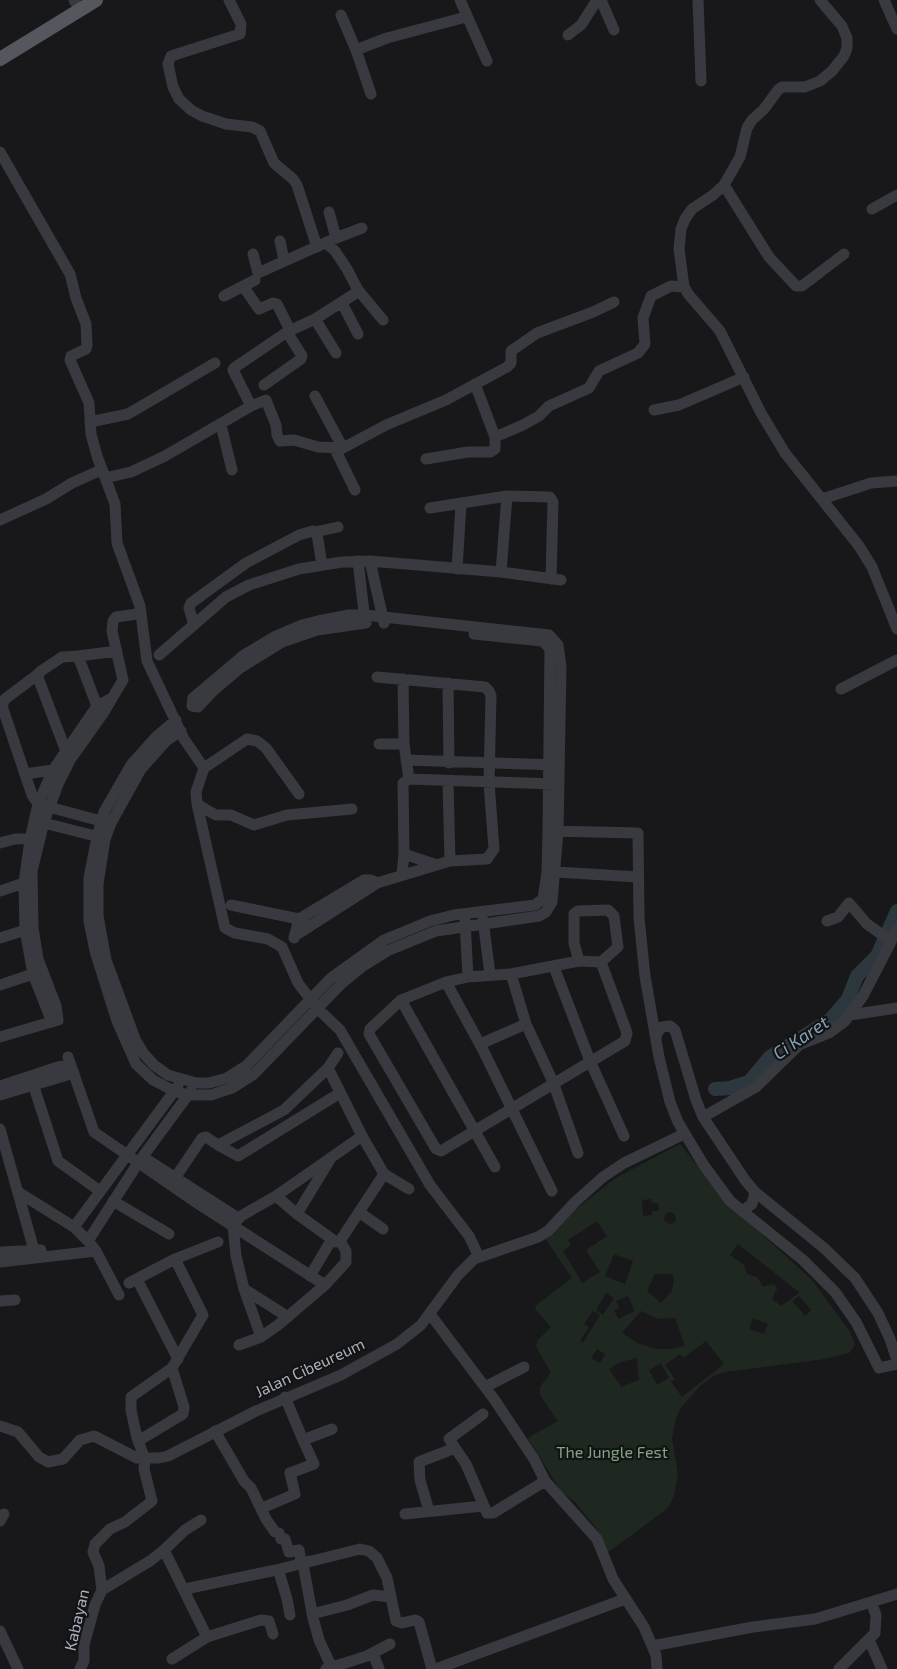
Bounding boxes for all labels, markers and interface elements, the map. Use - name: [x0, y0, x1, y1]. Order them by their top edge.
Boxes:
- water label: Ci Karet: [769, 1011, 833, 1065]
- street label: Jalan Cibeureum: [252, 1334, 368, 1402]
- park label: The Jungle Fest: [556, 1443, 668, 1463]
- street label: Kabayan: [61, 1587, 93, 1653]

